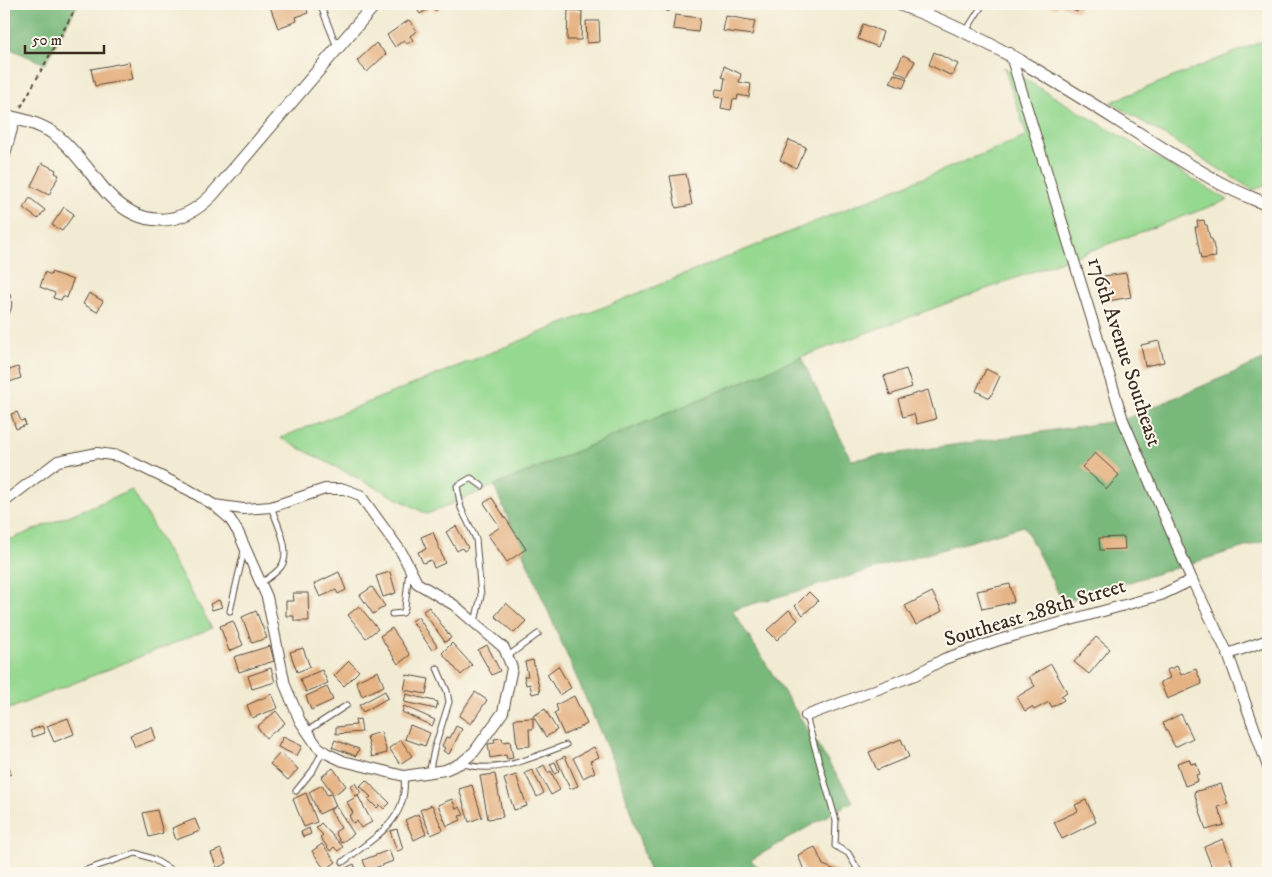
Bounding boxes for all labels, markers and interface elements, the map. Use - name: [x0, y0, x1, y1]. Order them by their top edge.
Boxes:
- scale bar: [25, 22, 104, 54]
- text: 50 m: [32, 31, 62, 50]
- street label: 176th Avenue Southeast: [1081, 254, 1167, 450]
- street label: Southeast 288th Street: [941, 573, 1129, 653]

